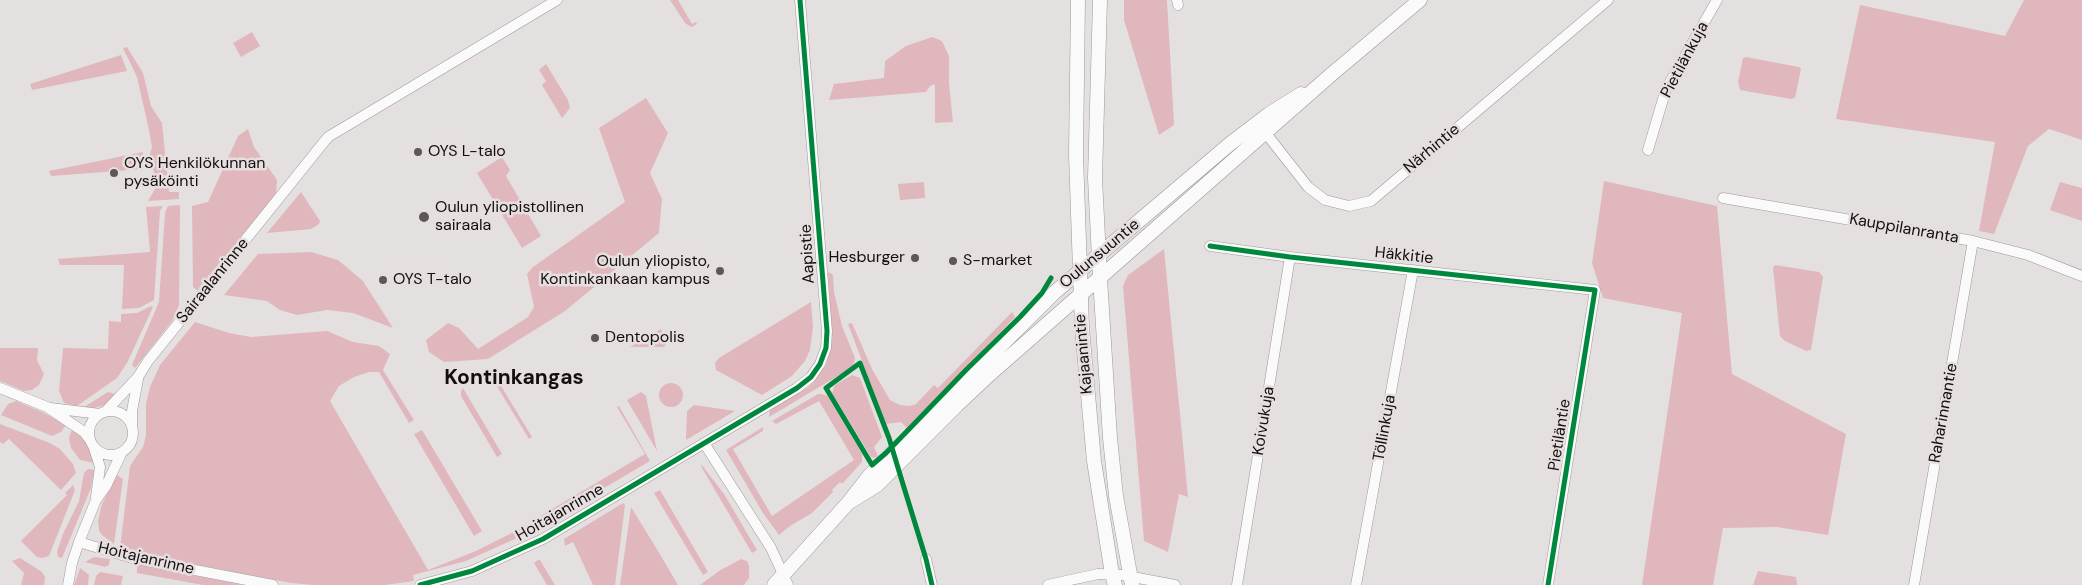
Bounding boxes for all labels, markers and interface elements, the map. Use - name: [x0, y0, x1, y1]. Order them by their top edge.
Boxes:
- street label: Pietilänkuja: [1657, 19, 1713, 101]
- street label: Närhintie: [1400, 120, 1464, 178]
- place label: OYS L-talo: [428, 142, 506, 162]
- marker: OYS L-talo: [412, 146, 424, 158]
- place label: OYS Henkilökunnan pysäköinti: [124, 154, 265, 192]
- marker: OYS Henkilökunnan pysäköinti: [108, 167, 120, 179]
- place label: Oulun yliopistollinen sairaala: [435, 198, 584, 236]
- marker: Oulun yliopistollinen sairaala: [417, 210, 431, 224]
- street label: Kauppilanranta: [1848, 210, 1960, 248]
- street label: Oulunsuuntie: [1056, 215, 1144, 293]
- street label: Aapistie: [797, 224, 819, 284]
- street label: Sairaalanrinne: [173, 235, 253, 327]
- street label: Häkkitie: [1374, 243, 1434, 269]
- place label: Hesburger: [828, 248, 905, 268]
- place label: S-market: [963, 251, 1032, 271]
- place label: Oulun yliopisto, Kontinkankaan kampus: [540, 252, 710, 290]
- marker: Hesburger: [909, 252, 921, 264]
- marker: S-market: [947, 255, 959, 267]
- marker: Oulun yliopisto, Kontinkankaan kampus: [714, 265, 726, 277]
- place label: OYS T-talo: [393, 270, 472, 290]
- marker: OYS T-talo: [377, 274, 389, 286]
- street label: Kajaanintie: [1071, 313, 1097, 395]
- place label: Dentopolis: [605, 328, 685, 348]
- marker: Dentopolis: [589, 332, 601, 344]
- street label: Raharinnantie: [1926, 362, 1962, 464]
- district label: Kontinkangas: [444, 365, 584, 391]
- street label: Koivukuja: [1249, 385, 1279, 457]
- street label: Töllinkuja: [1370, 393, 1400, 463]
- street label: Pietiläntie: [1545, 398, 1575, 472]
- street label: Hoitajanrinne: [513, 480, 607, 546]
- street label: Hoitajanrinne: [96, 539, 196, 579]

